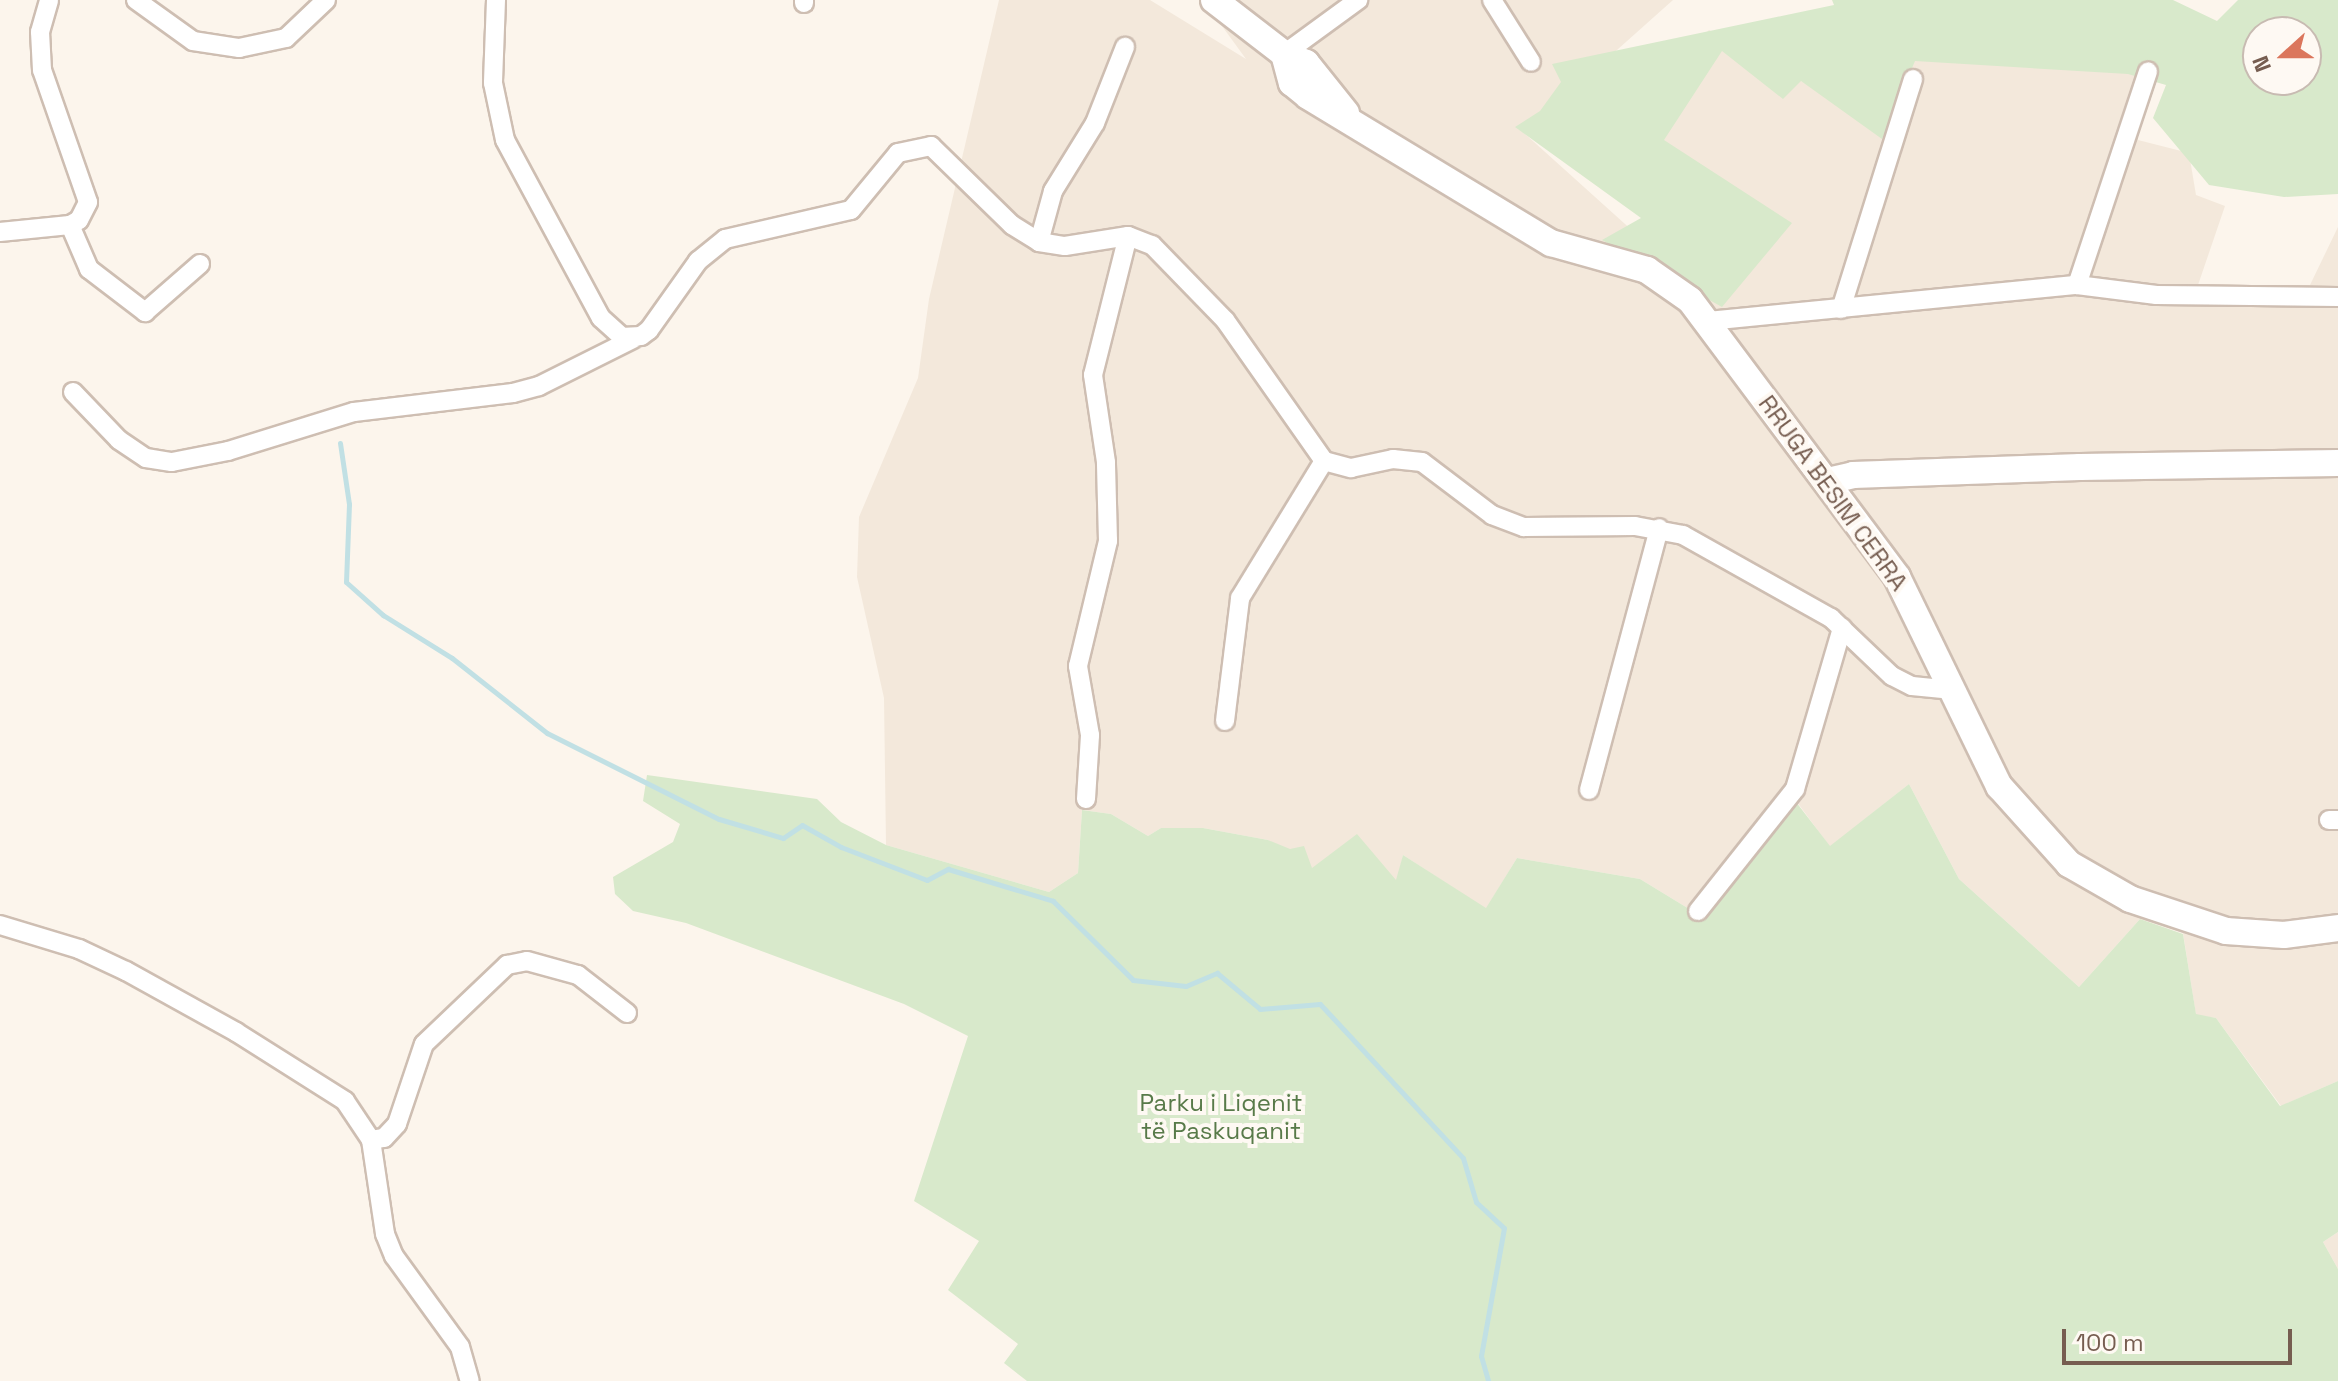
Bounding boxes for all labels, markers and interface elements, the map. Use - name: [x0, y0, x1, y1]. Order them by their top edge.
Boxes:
- north arrow: [2242, 16, 2322, 96]
- text: N: [2246, 52, 2277, 76]
- street label: RRUGA BESIM CERRA: [1752, 390, 1914, 596]
- park label: Parku i Liqenit të Paskuqanit: [1139, 1089, 1303, 1145]
- scale bar: [2066, 1313, 2296, 1363]
- text: 100 m: [2076, 1327, 2144, 1358]

